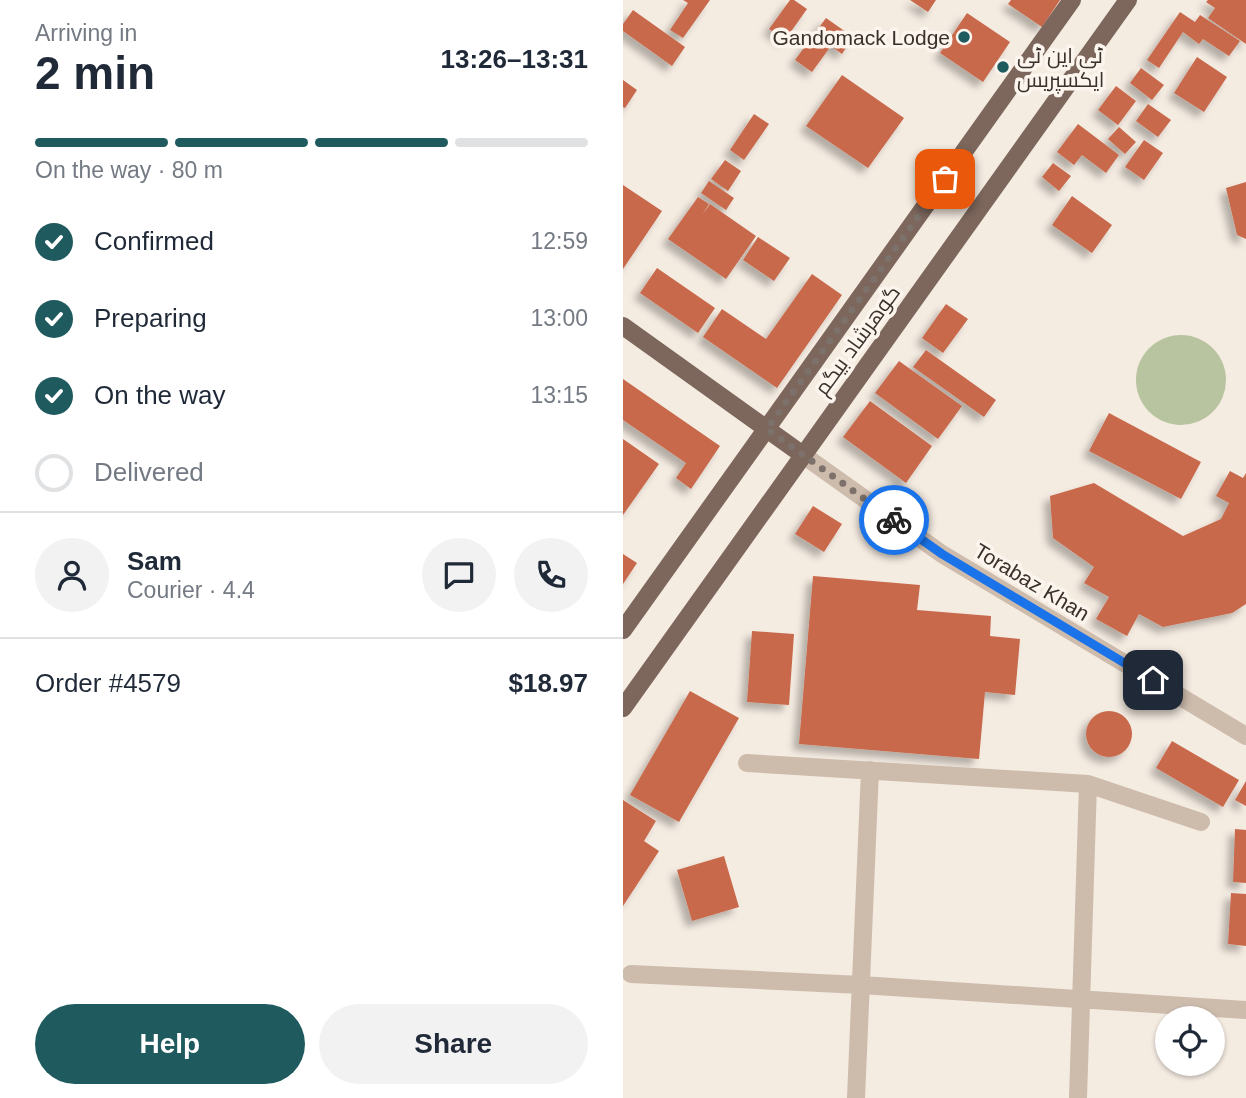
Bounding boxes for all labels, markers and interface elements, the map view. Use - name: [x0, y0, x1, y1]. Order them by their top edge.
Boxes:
- text: Arriving in: [35, 20, 137, 46]
- place label: Gandomack Lodge: [773, 26, 950, 49]
- marker: Gandomack Lodge: [956, 29, 972, 45]
- text: 13:26–13:31: [441, 44, 588, 74]
- place label: ٹی این ٹی ایکسپریس: [1017, 44, 1104, 94]
- text: 2 min: [35, 47, 155, 99]
- marker: ٹی این ٹی ایکسپریس: [995, 59, 1011, 75]
- pin: [915, 149, 975, 209]
- text: On the way · 80 m: [35, 157, 223, 183]
- icon: bag: [926, 160, 964, 198]
- icon: check: [35, 223, 73, 261]
- text: Confirmed: [94, 226, 214, 256]
- text: 12:59: [530, 228, 588, 254]
- street label: گوهرشاد بیگم: [810, 281, 907, 401]
- icon: check: [35, 300, 73, 338]
- text: Preparing: [94, 303, 207, 333]
- text: 13:00: [530, 305, 588, 331]
- icon: check: [35, 377, 73, 415]
- text: On the way: [94, 380, 226, 410]
- text: 13:15: [530, 382, 588, 408]
- text: Delivered: [94, 457, 204, 487]
- courier: [859, 485, 929, 555]
- icon: bike: [875, 501, 913, 539]
- button: person: [35, 538, 109, 612]
- button: chat: [422, 538, 496, 612]
- button: phone: [514, 538, 588, 612]
- street label: Torabaz Khan: [971, 539, 1093, 625]
- text: Sam: [127, 546, 182, 576]
- text: Courier · 4.4: [127, 577, 255, 603]
- pin: [1123, 650, 1183, 710]
- icon: home: [1134, 661, 1172, 699]
- text: Order #4579: [35, 668, 181, 698]
- text: $18.97: [508, 668, 588, 698]
- button: Help: [35, 1004, 305, 1084]
- button: Share: [319, 1004, 588, 1084]
- map controls: [1155, 1006, 1225, 1076]
- button: locate: [1155, 1006, 1225, 1076]

